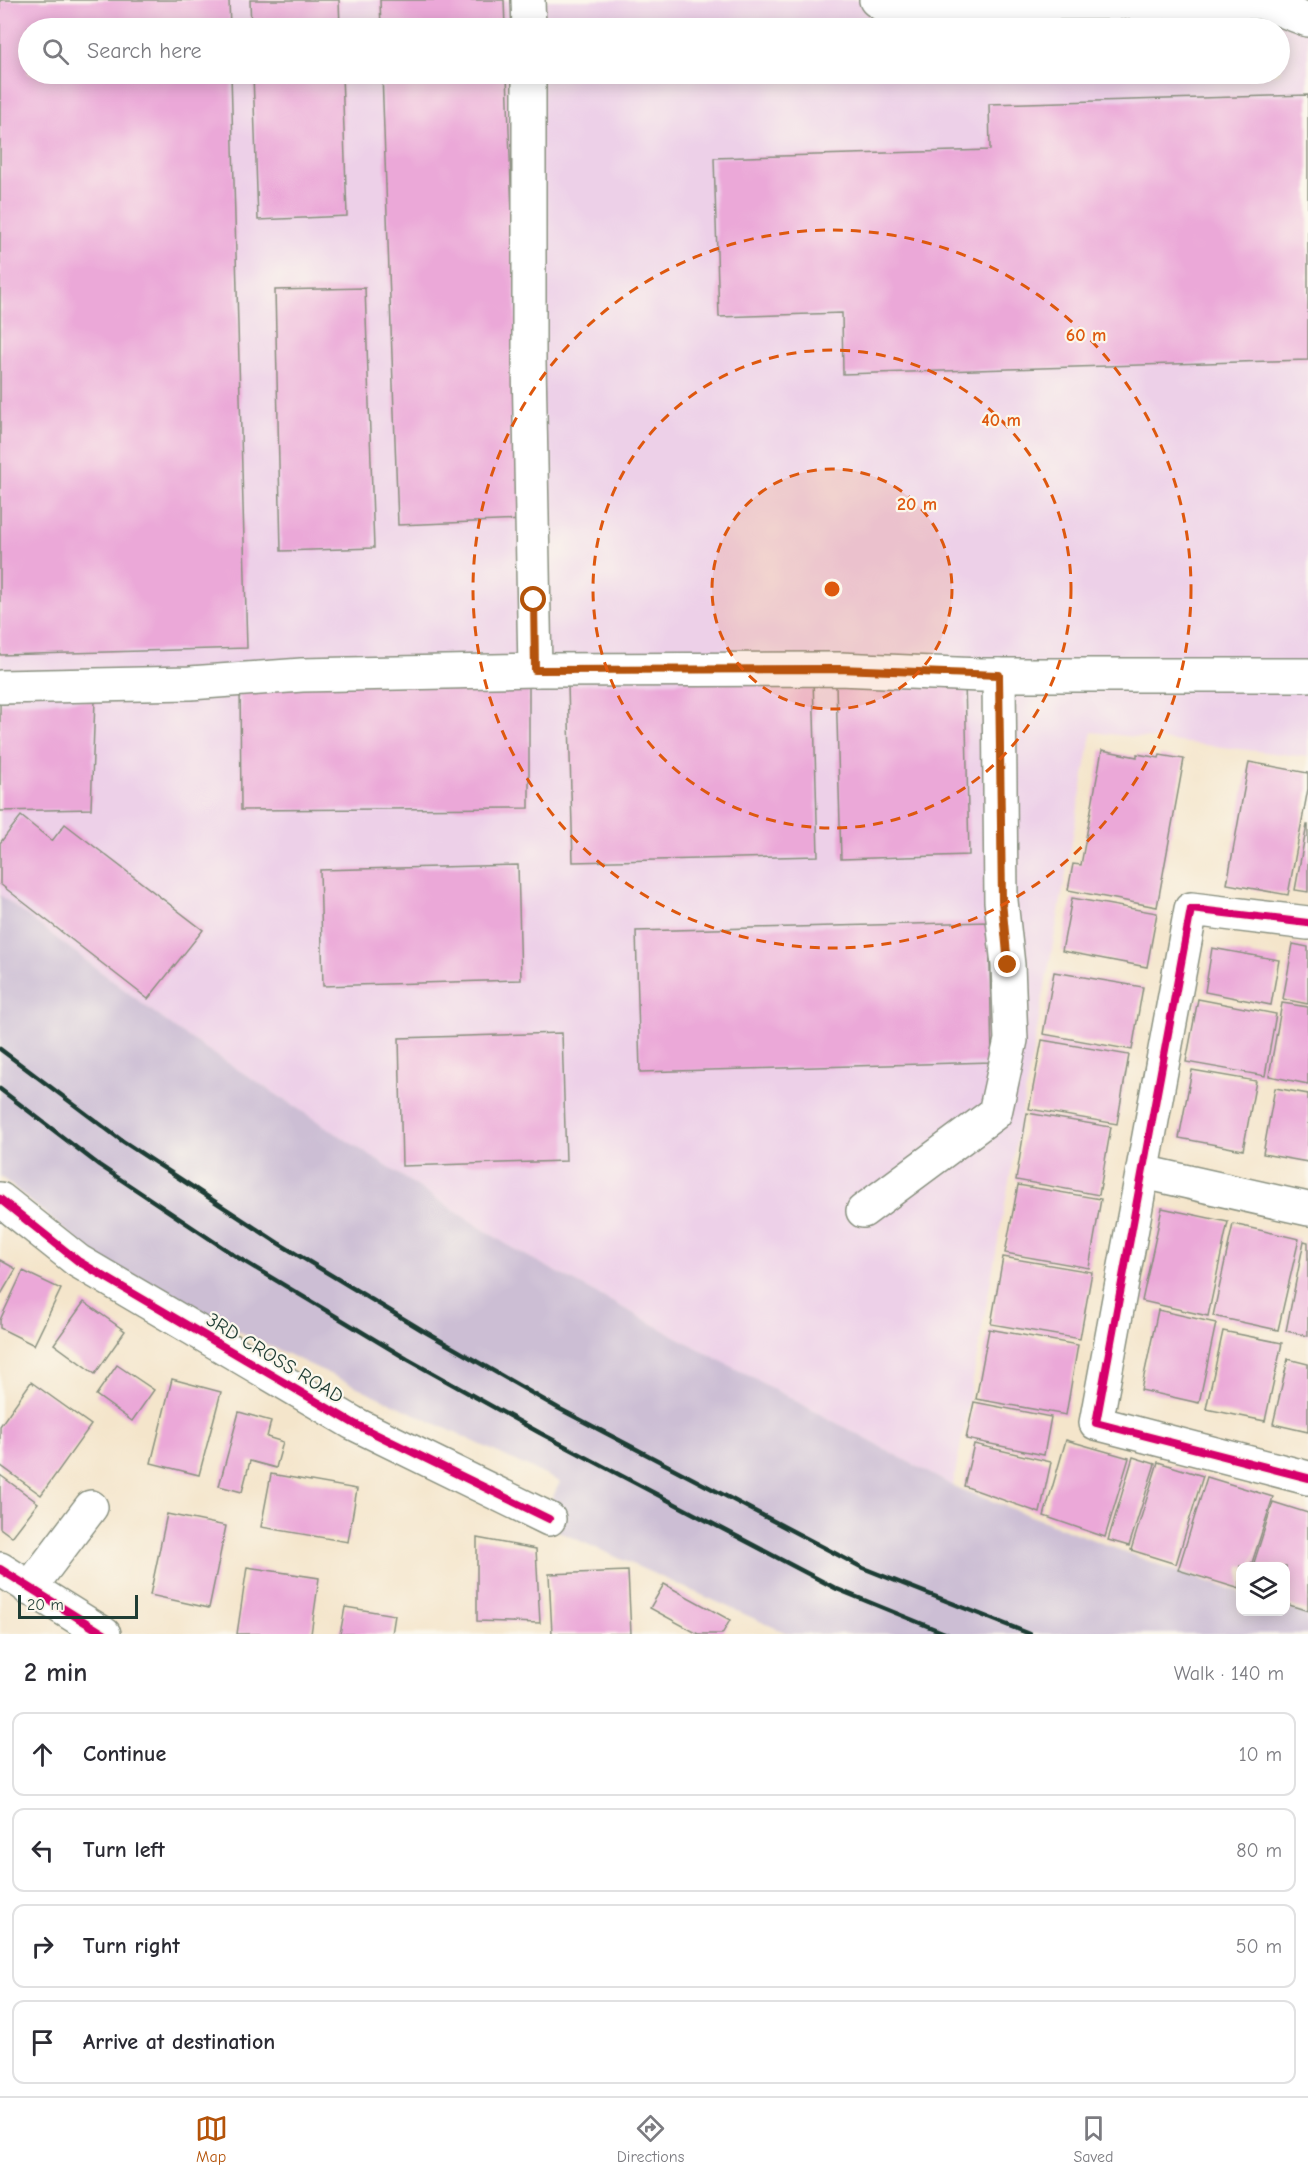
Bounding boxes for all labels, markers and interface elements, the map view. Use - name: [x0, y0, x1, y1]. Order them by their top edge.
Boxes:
- search box: [18, 18, 1290, 84]
- icon: search: [39, 35, 72, 68]
- text: Search here: [87, 38, 202, 64]
- text: 60 m: [1066, 325, 1106, 346]
- text: 40 m: [981, 410, 1021, 431]
- text: 20 m: [897, 494, 937, 515]
- centre of rings: [822, 579, 842, 599]
- route start: [520, 586, 546, 612]
- route end: [994, 951, 1020, 977]
- street label: 3RD CROSS ROAD: [202, 1308, 348, 1408]
- map controls: [1236, 1562, 1290, 1616]
- button: layers: [1236, 1562, 1290, 1616]
- scale bar: [18, 1592, 138, 1620]
- text: 20 m: [27, 1596, 64, 1614]
- text: 2 min: [24, 1658, 87, 1688]
- text: Walk · 140 m: [1174, 1662, 1284, 1685]
- icon: ahead: [26, 1738, 59, 1771]
- text: Continue: [83, 1741, 166, 1767]
- text: 10 m: [1239, 1743, 1282, 1766]
- icon: left: [26, 1834, 59, 1867]
- text: Turn left: [83, 1837, 165, 1863]
- text: 80 m: [1236, 1839, 1282, 1862]
- icon: right: [26, 1930, 59, 1963]
- text: Turn right: [83, 1933, 180, 1959]
- text: 50 m: [1236, 1935, 1282, 1958]
- icon: arrive: [26, 2026, 59, 2059]
- text: Arrive at destination: [83, 2029, 275, 2055]
- tab: Map: [195, 2112, 228, 2166]
- tab: Directions: [617, 2112, 684, 2166]
- tab: Saved: [1073, 2112, 1113, 2166]

